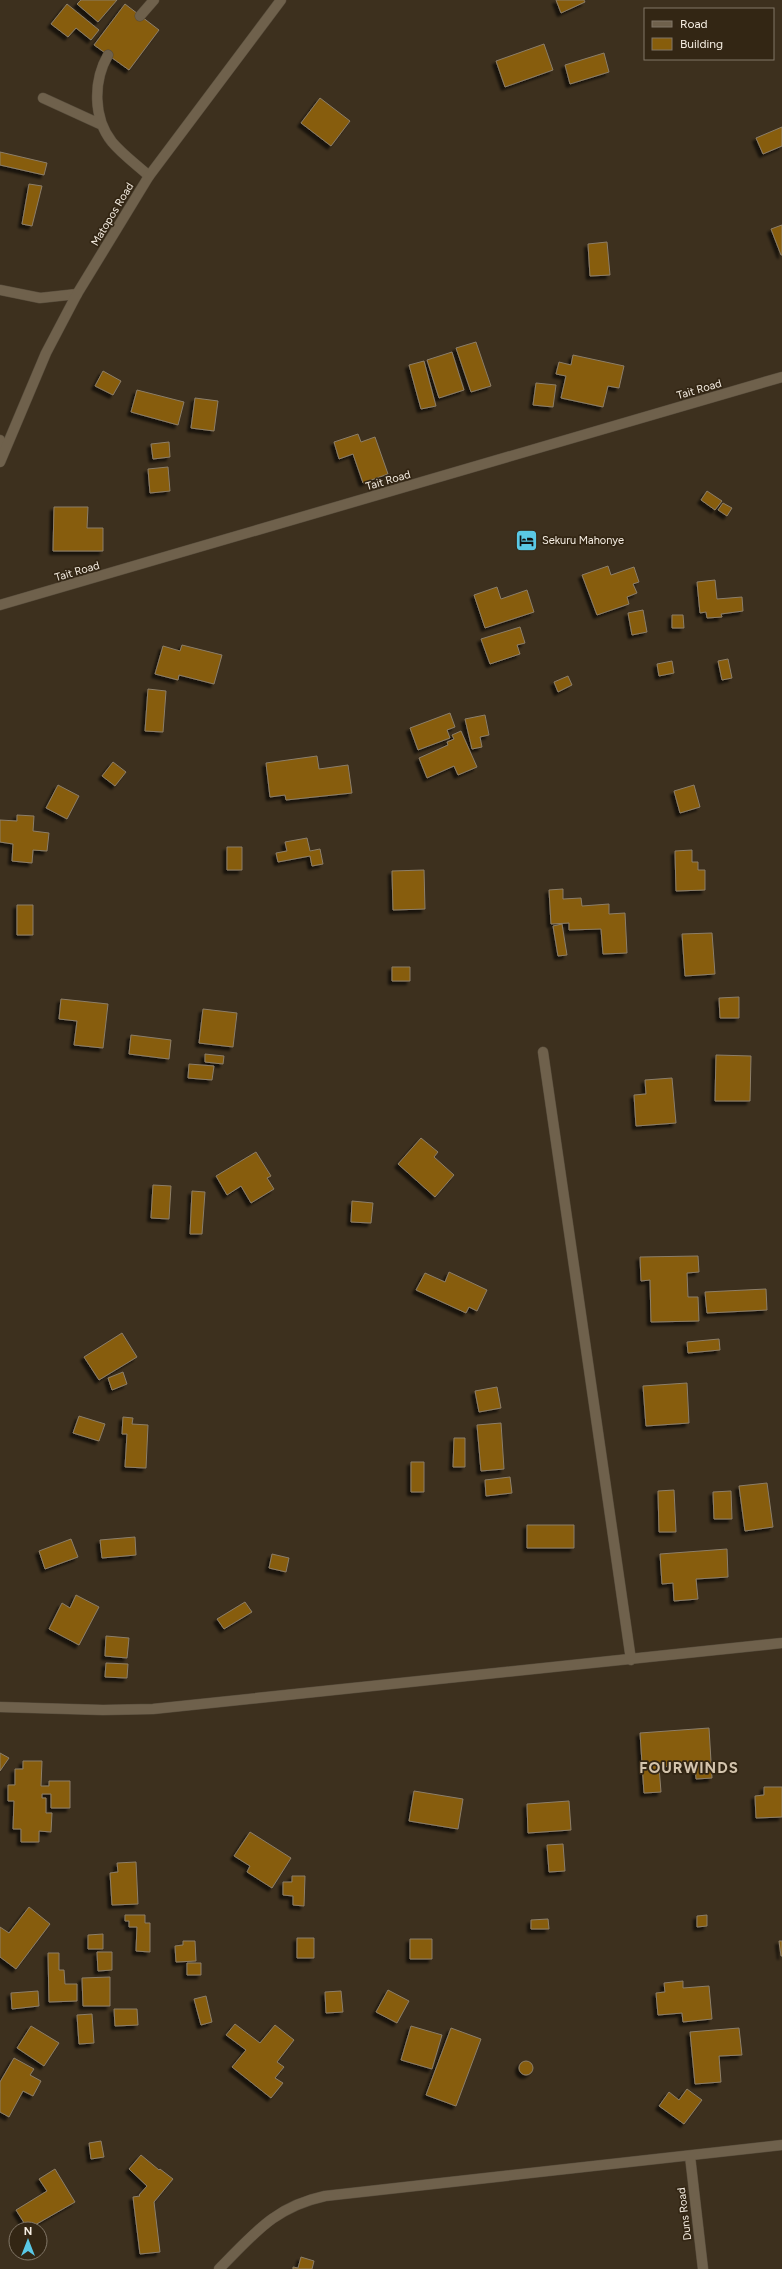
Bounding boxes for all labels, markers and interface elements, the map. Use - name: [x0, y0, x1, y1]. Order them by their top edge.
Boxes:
- legend: [644, 8, 774, 60]
- text: Road: [680, 17, 708, 31]
- text: Building: [680, 37, 723, 51]
- street label: Matopos Road: [88, 180, 136, 248]
- street label: Tait Road: [675, 377, 723, 402]
- street label: Tait Road: [364, 468, 412, 493]
- hotel icon: Sekuru Mahonye: [514, 527, 540, 553]
- place label: Sekuru Mahonye: [542, 534, 624, 547]
- street label: Tait Road: [53, 559, 101, 584]
- district label: FOURWINDS: [639, 1759, 739, 1777]
- street label: Duns Road: [675, 2187, 694, 2241]
- north arrow: [8, 2221, 48, 2261]
- text: N: [24, 2225, 32, 2238]

